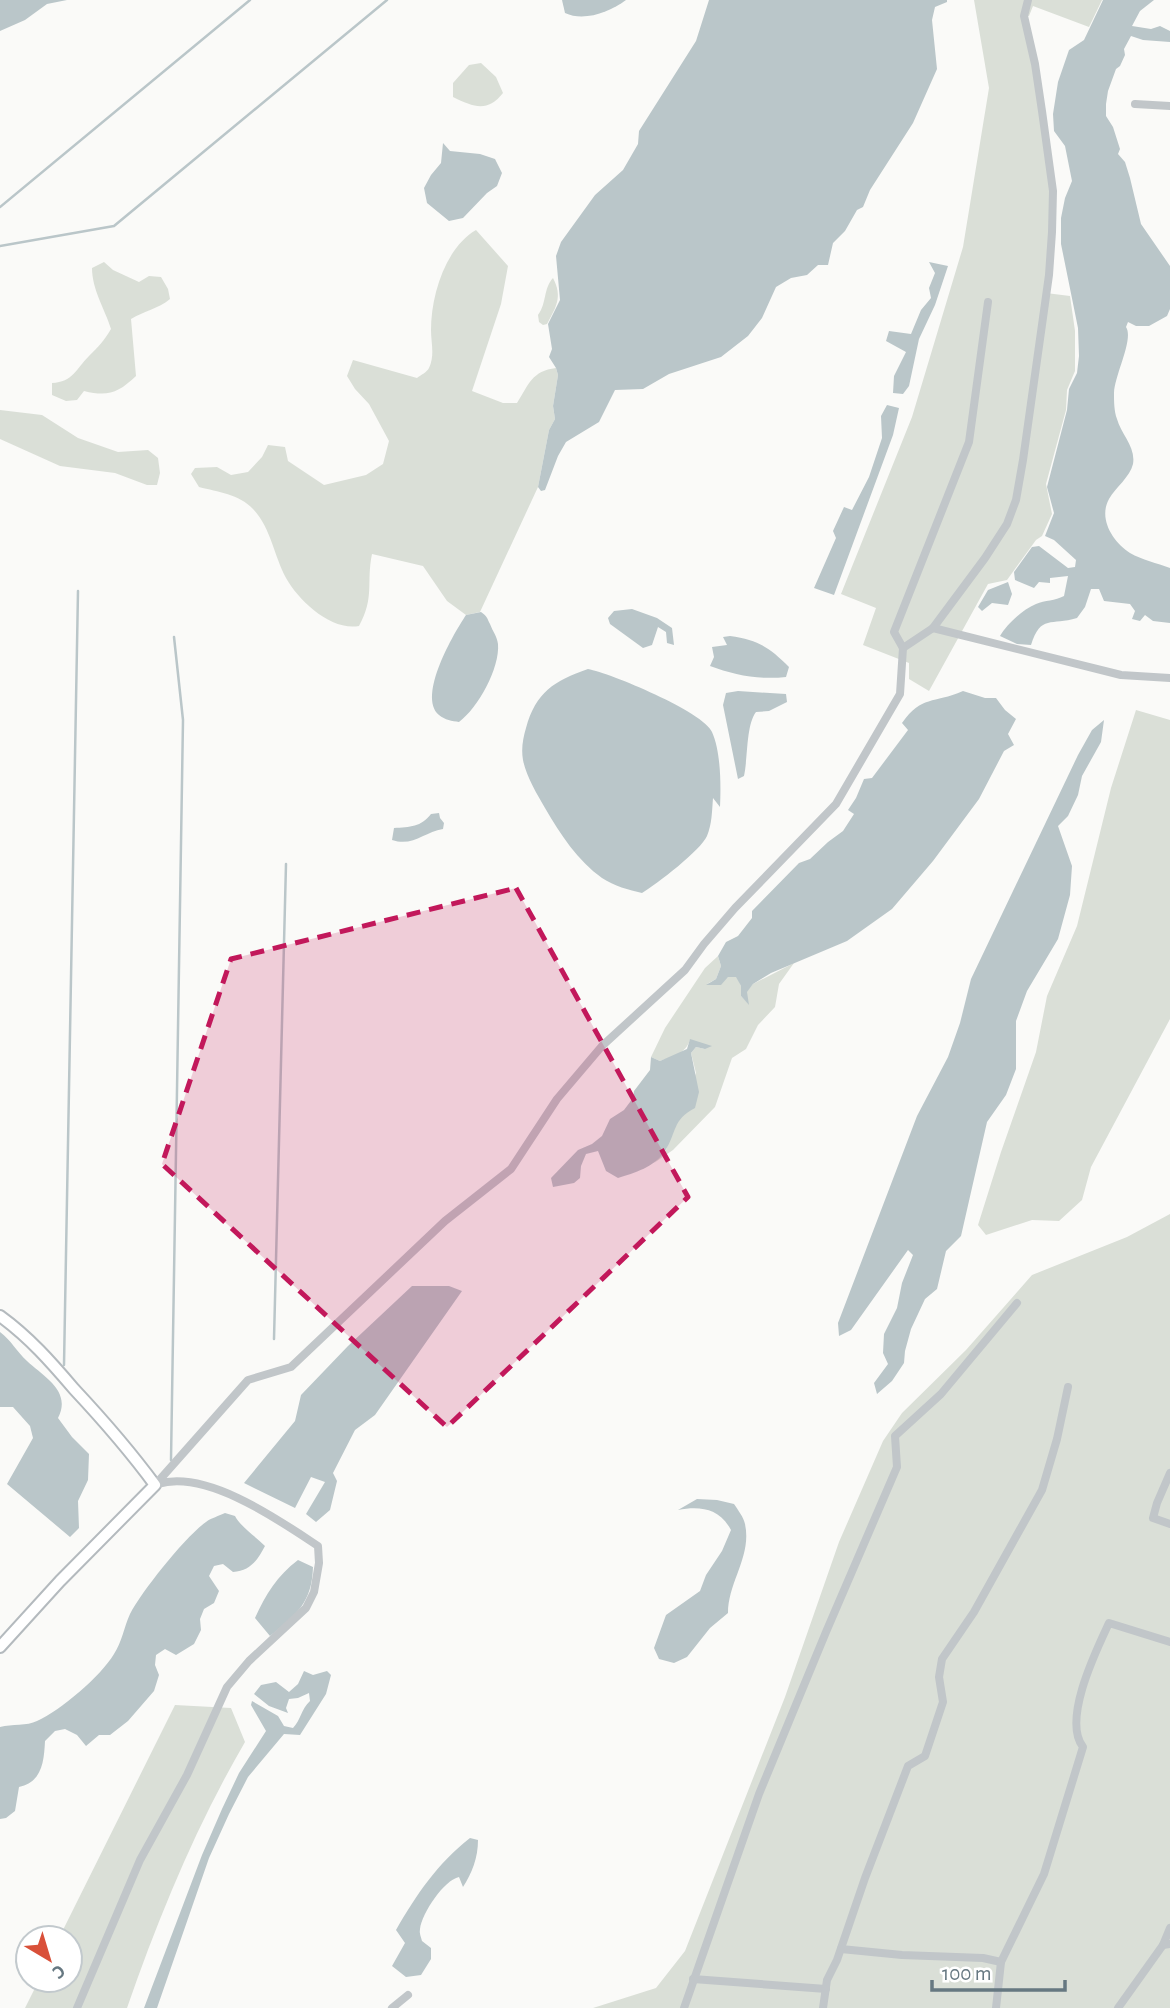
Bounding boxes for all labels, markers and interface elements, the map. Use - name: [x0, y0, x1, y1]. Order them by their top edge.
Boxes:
- north arrow: [14, 1924, 84, 1994]
- scale bar: [932, 1948, 1065, 1992]
- text: С: [49, 1960, 69, 1982]
- text: 100 m: [942, 1963, 992, 1984]

